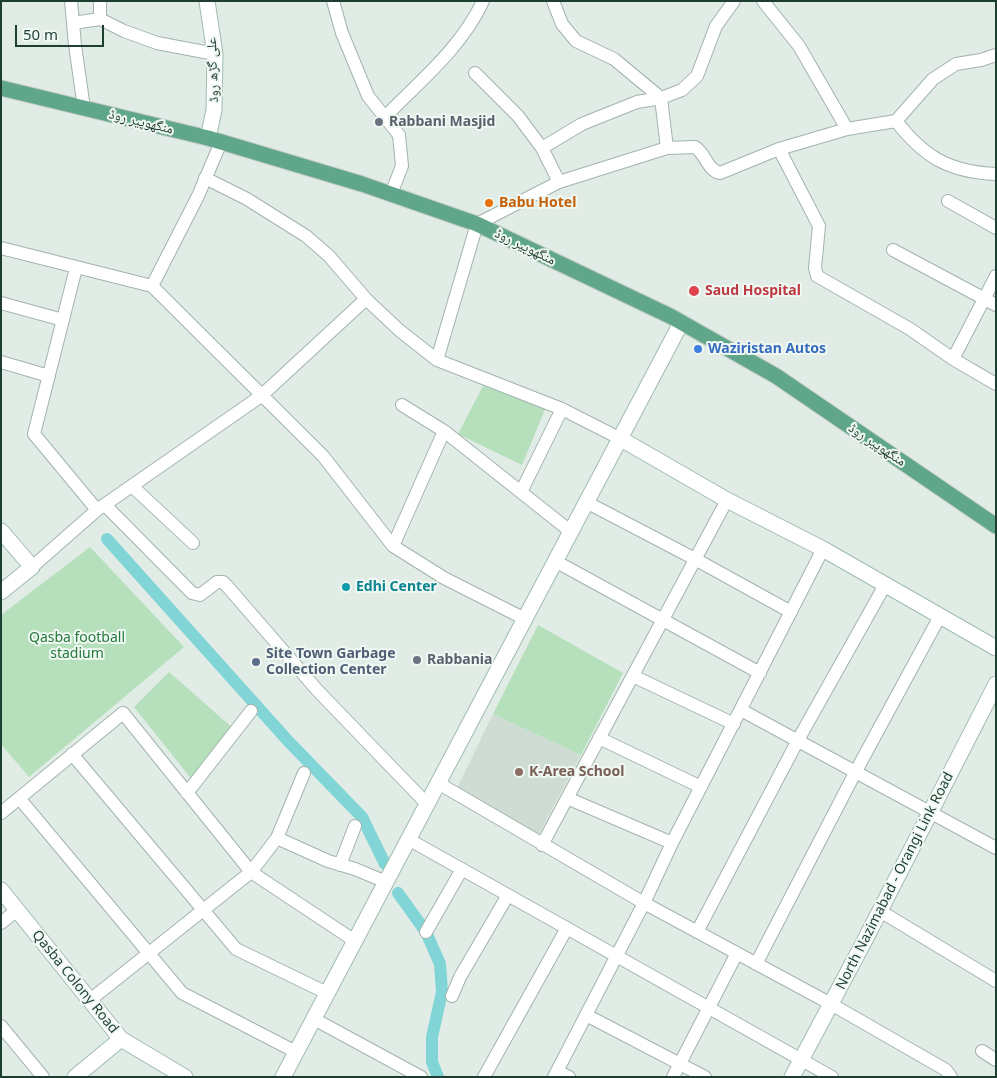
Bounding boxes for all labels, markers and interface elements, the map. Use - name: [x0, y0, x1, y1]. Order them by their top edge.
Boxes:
- scale bar: [18, 15, 106, 47]
- text: 50 m: [23, 24, 58, 44]
- street label: علی گڑھ روڈ: [203, 37, 223, 103]
- street label: منگھوپیر روڈ: [107, 106, 175, 138]
- place label: Rabbani Masjid: [389, 114, 495, 130]
- marker: Rabbani Masjid: [373, 116, 385, 128]
- place label: Babu Hotel: [499, 195, 576, 211]
- marker: Babu Hotel: [483, 197, 495, 209]
- street label: منگھوپیر روڈ: [492, 225, 558, 269]
- place label: Saud Hospital: [705, 283, 801, 299]
- marker: Saud Hospital: [687, 284, 701, 298]
- place label: Waziristan Autos: [708, 341, 826, 357]
- marker: Waziristan Autos: [692, 343, 704, 355]
- street label: منگھوپیر روڈ: [845, 420, 909, 470]
- place label: Edhi Center: [356, 579, 437, 595]
- marker: Edhi Center: [340, 581, 352, 593]
- park label: Qasba football stadium: [29, 630, 125, 662]
- place label: Site Town Garbage Collection Center: [266, 646, 395, 679]
- place label: Rabbania: [427, 652, 492, 668]
- marker: Rabbania: [411, 654, 423, 666]
- marker: Site Town Garbage Collection Center: [250, 656, 262, 668]
- place label: K-Area School: [529, 764, 625, 780]
- marker: K-Area School: [513, 766, 525, 778]
- street label: North Nazimabad - Orangi Link Road: [833, 769, 957, 993]
- street label: Qasba Colony Road: [28, 927, 122, 1037]

